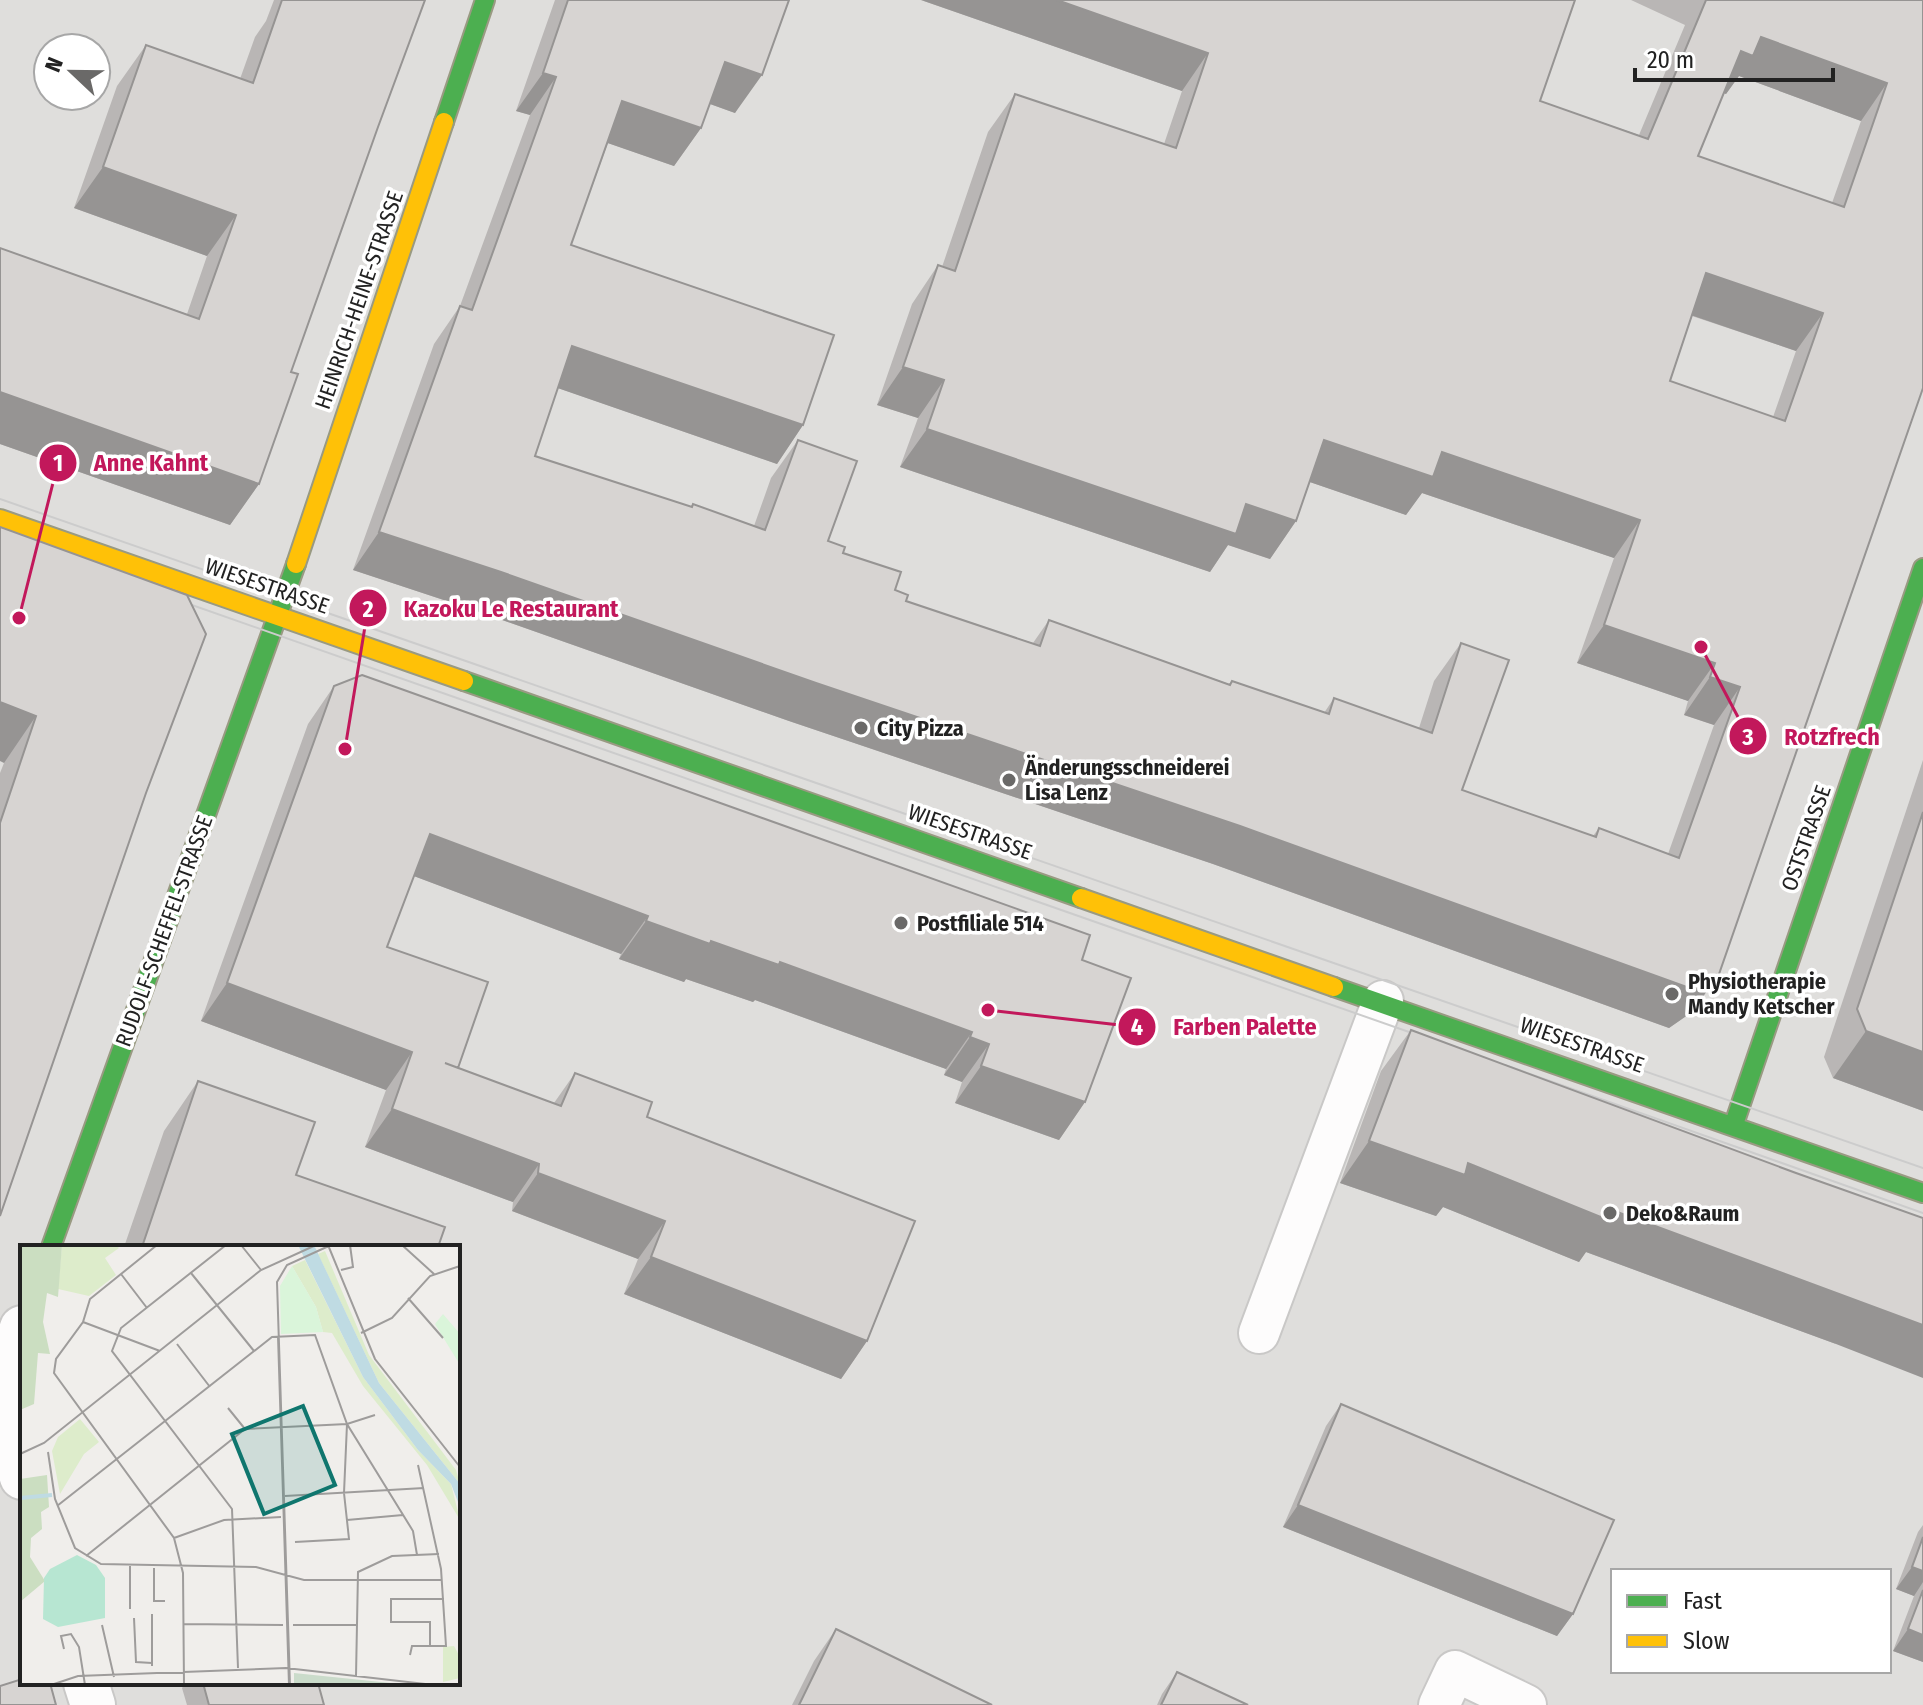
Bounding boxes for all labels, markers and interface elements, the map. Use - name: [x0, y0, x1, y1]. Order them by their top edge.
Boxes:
- north arrow: [32, 32, 112, 112]
- scale bar: [1635, 32, 1833, 82]
- text: 20 m: [1647, 46, 1694, 74]
- text: N: [39, 54, 69, 76]
- street label: HEINRICH-HEINE-STRASSE: [309, 187, 409, 413]
- callout: Anne Kahnt: [38, 439, 224, 487]
- text: 1: [53, 449, 63, 477]
- text: Anne Kahnt: [93, 449, 209, 477]
- street label: WIESESTRASSE: [201, 552, 333, 620]
- callout: Kazoku Le Restaurant: [348, 584, 635, 632]
- text: 2: [361, 595, 374, 623]
- text: Kazoku Le Restaurant: [403, 595, 619, 623]
- callout: Rotzfrech: [1728, 712, 1896, 760]
- place label: City Pizza: [877, 715, 964, 742]
- marker: City Pizza: [852, 719, 870, 737]
- text: 3: [1741, 723, 1754, 751]
- text: Rotzfrech: [1784, 723, 1880, 751]
- place label: Änderungsschneiderei Lisa Lenz: [1024, 754, 1229, 806]
- marker: Änderungsschneiderei Lisa Lenz: [1000, 771, 1018, 789]
- street label: OSTSTRASSE: [1775, 782, 1837, 894]
- street label: WIESESTRASSE: [904, 798, 1036, 866]
- street label: RUDOLF-SCHEFFEL-STRASSE: [110, 812, 218, 1050]
- place label: Postfiliale 514: [917, 910, 1044, 937]
- marker: Postfiliale 514: [892, 914, 910, 932]
- place label: Physiotherapie Mandy Ketscher: [1688, 968, 1836, 1020]
- marker: Physiotherapie Mandy Ketscher: [1663, 985, 1681, 1003]
- callout: Farben Palette: [1117, 1003, 1332, 1051]
- street label: WIESESTRASSE: [1516, 1011, 1648, 1079]
- text: 4: [1131, 1013, 1143, 1041]
- text: Farben Palette: [1173, 1013, 1317, 1041]
- place label: Deko&Raum: [1626, 1200, 1739, 1227]
- marker: Deko&Raum: [1601, 1204, 1619, 1222]
- inset map: [20, 1245, 460, 1685]
- legend: [1611, 1569, 1891, 1673]
- text: Fast: [1683, 1587, 1722, 1615]
- text: Slow: [1683, 1627, 1730, 1655]

